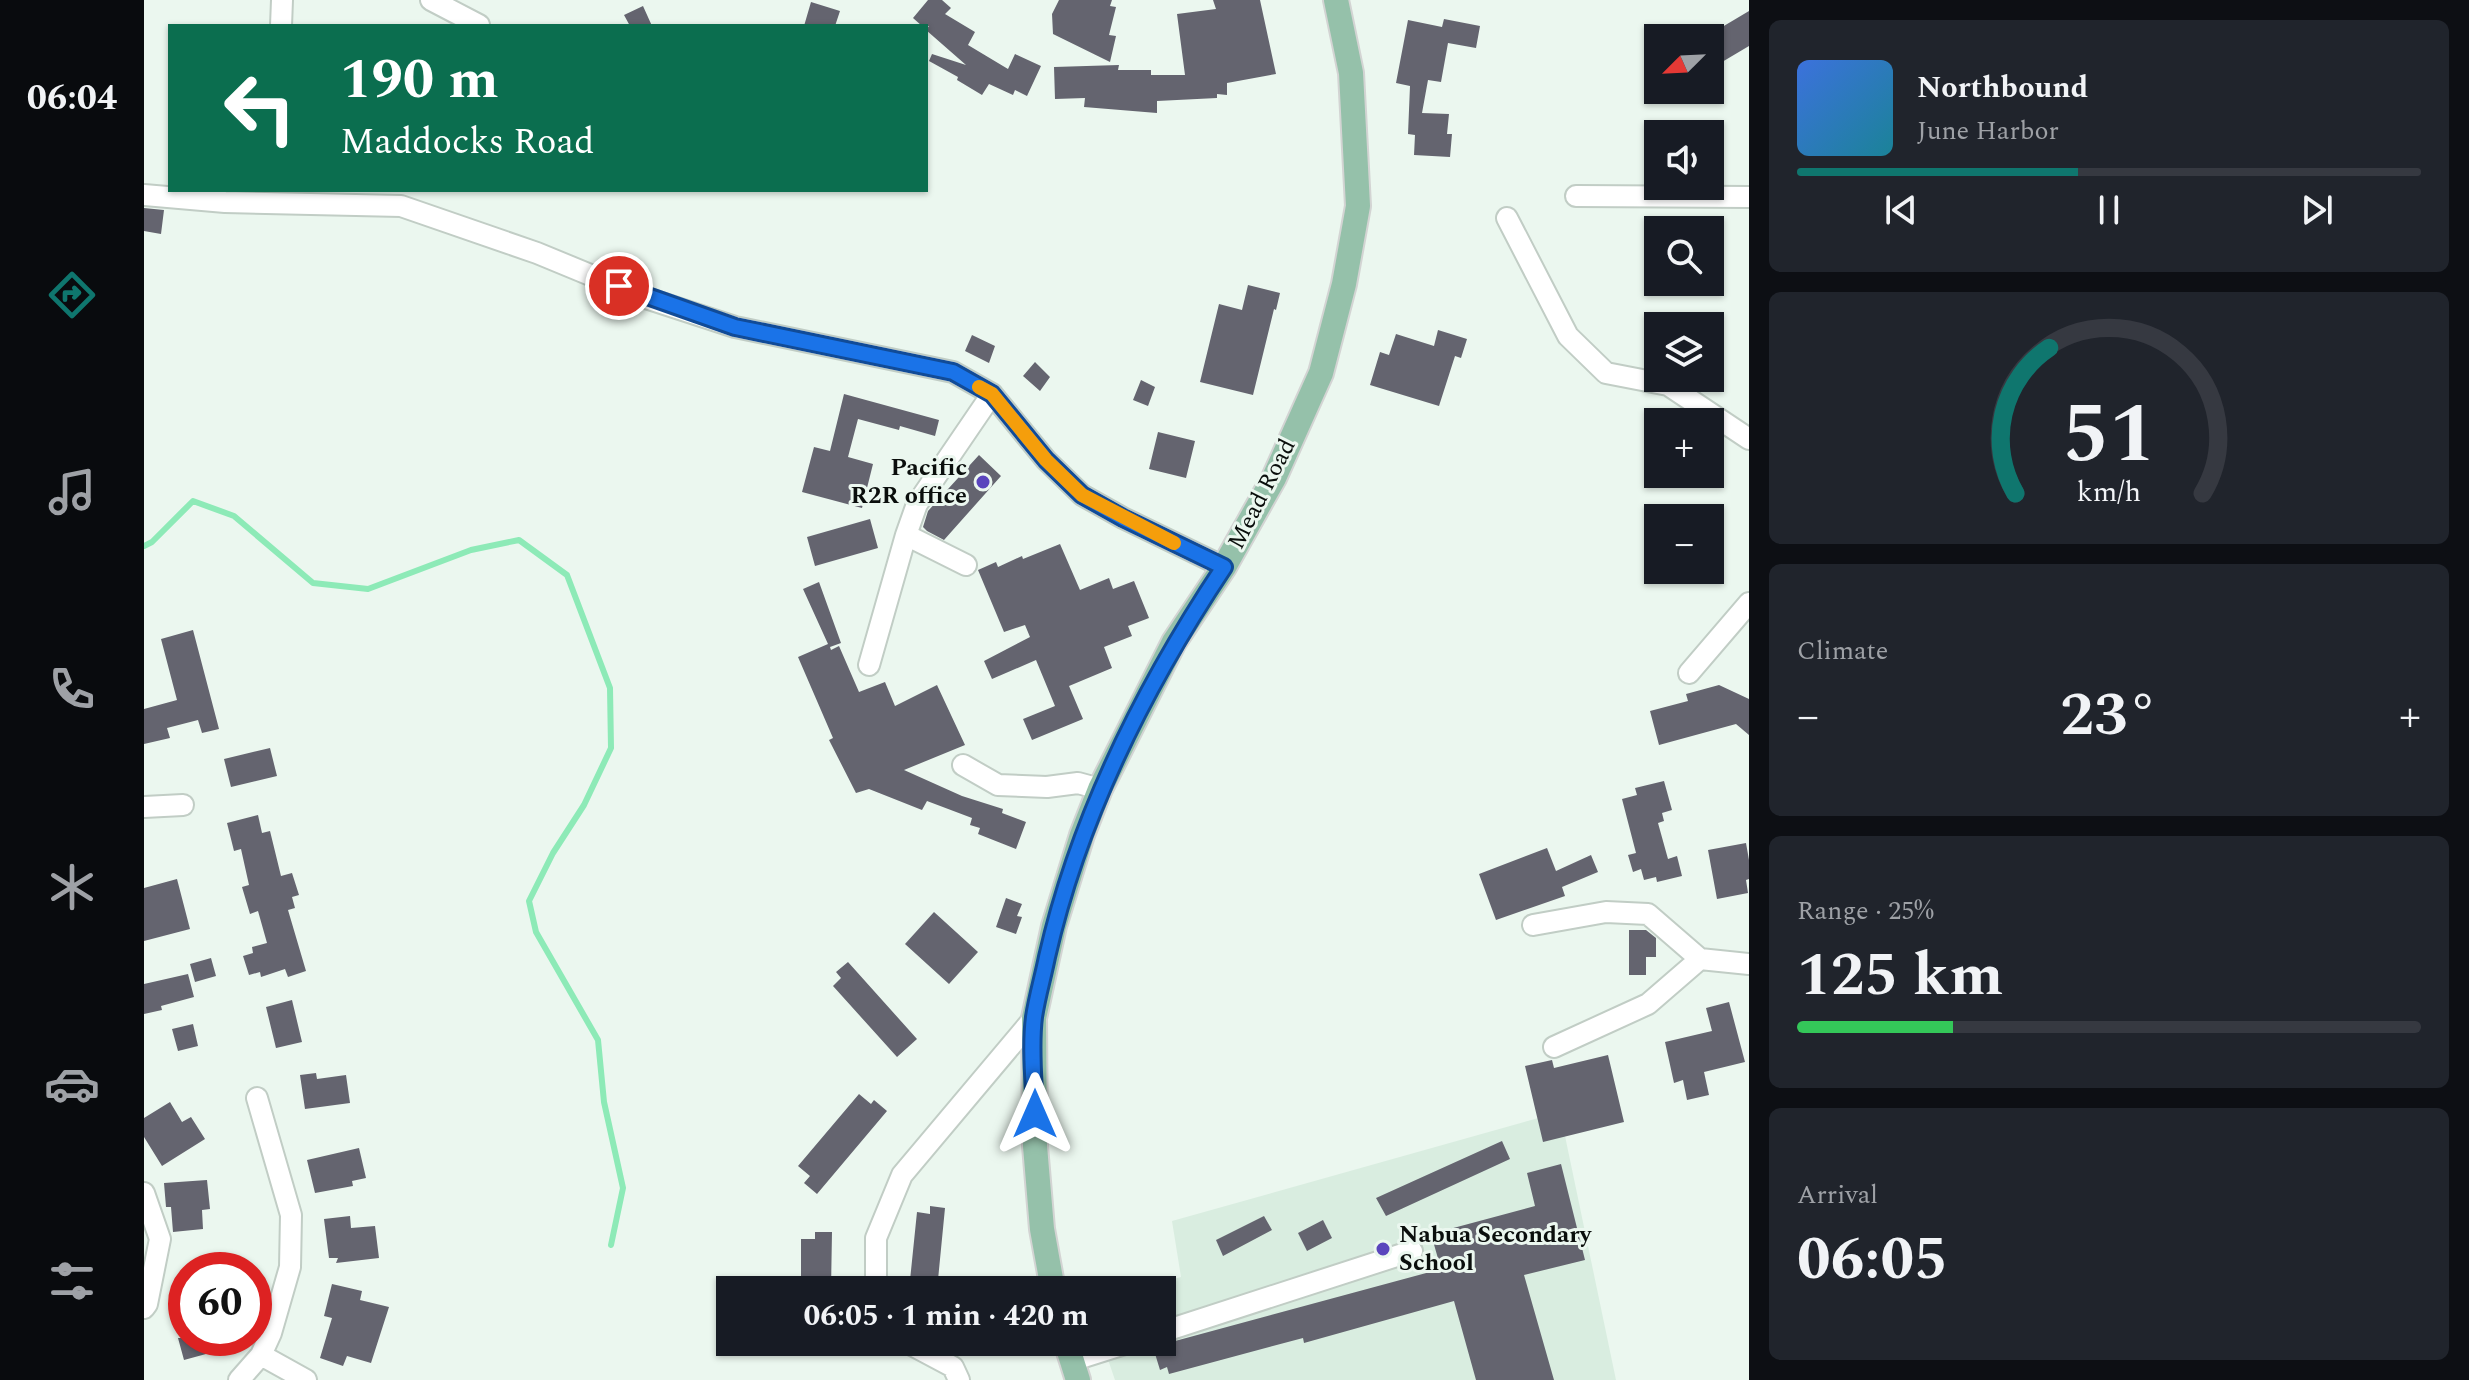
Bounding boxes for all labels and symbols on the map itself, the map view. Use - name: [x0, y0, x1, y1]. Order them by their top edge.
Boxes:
- north arrow: [1644, 24, 1724, 104]
- pin: [585, 252, 653, 320]
- street label: Mead Road: [1219, 432, 1305, 556]
- place label: Pacific R2R office: [851, 450, 967, 514]
- marker: Pacific R2R office: [974, 473, 992, 491]
- position arrow: [993, 1072, 1077, 1156]
- place label: Nabua Secondary School: [1399, 1217, 1593, 1281]
- marker: Nabua Secondary School: [1374, 1240, 1392, 1258]
- speed limit sign: 60: [168, 1252, 272, 1356]

